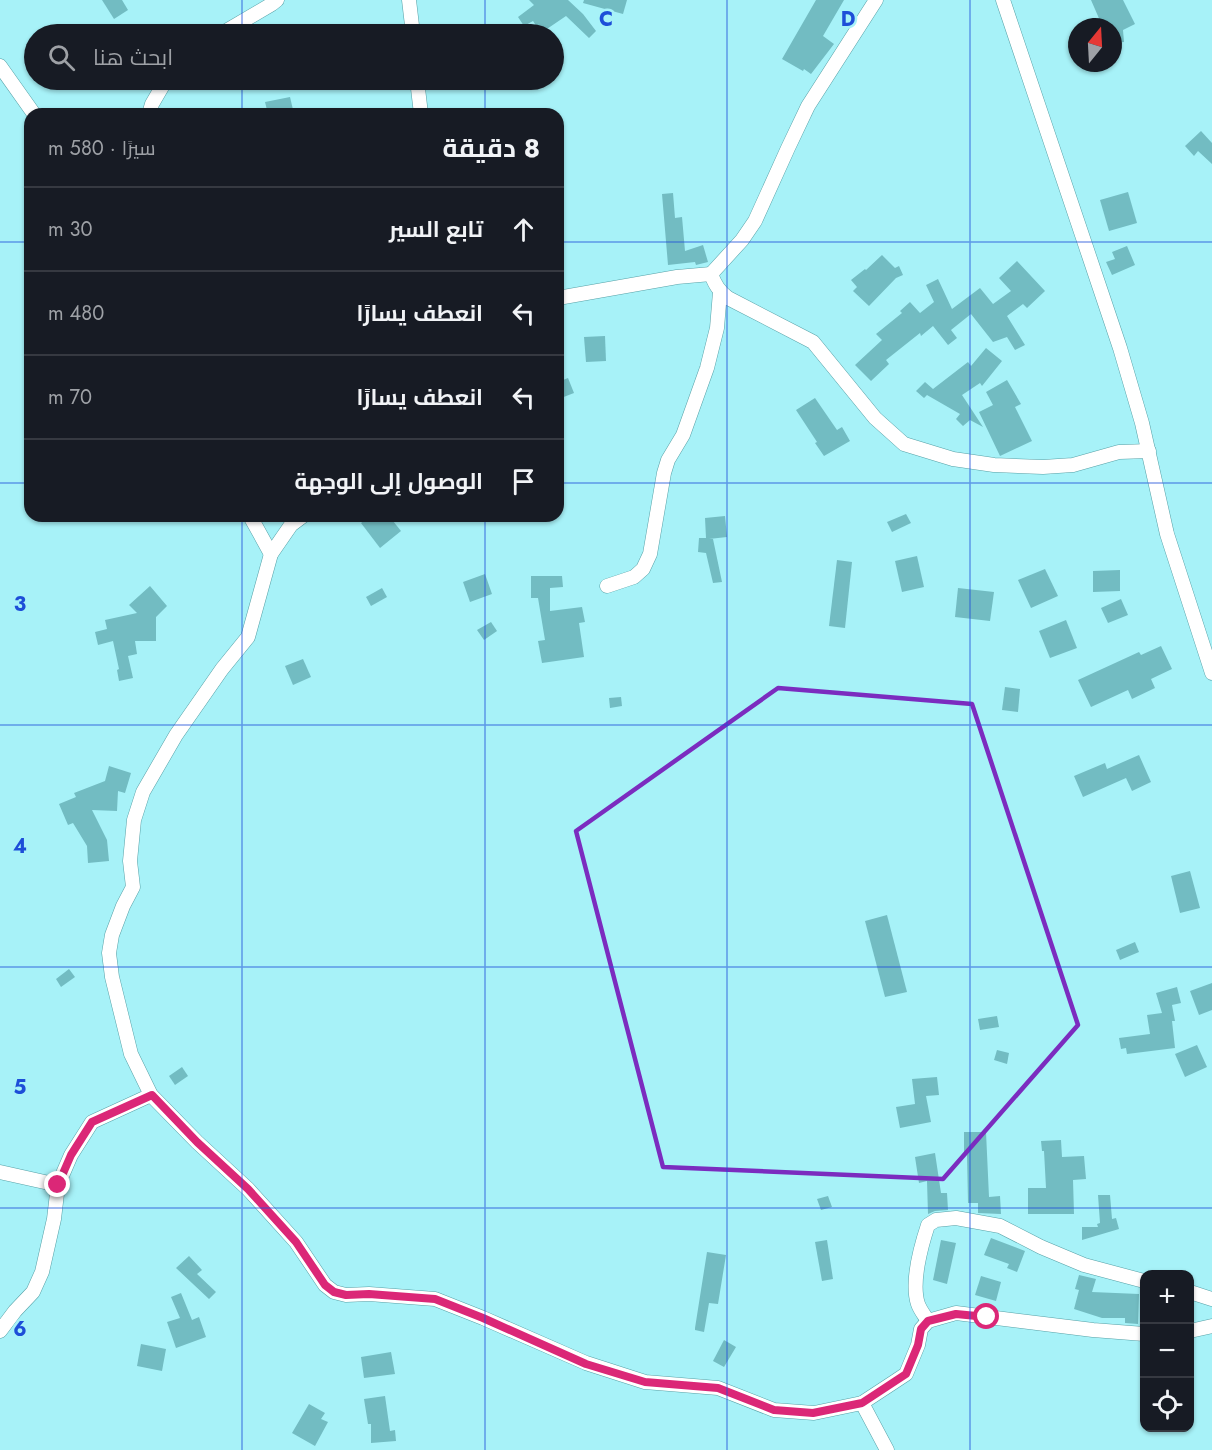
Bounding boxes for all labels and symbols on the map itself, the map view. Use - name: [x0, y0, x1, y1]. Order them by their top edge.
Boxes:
- text: C: [599, 5, 613, 34]
- text: D: [841, 5, 855, 34]
- north arrow: [1068, 18, 1122, 72]
- text: 3: [14, 590, 26, 619]
- text: 4: [13, 832, 27, 861]
- text: 5: [14, 1073, 27, 1102]
- route end: [44, 1171, 70, 1197]
- route start: [973, 1303, 999, 1329]
- text: 6: [13, 1315, 27, 1344]

